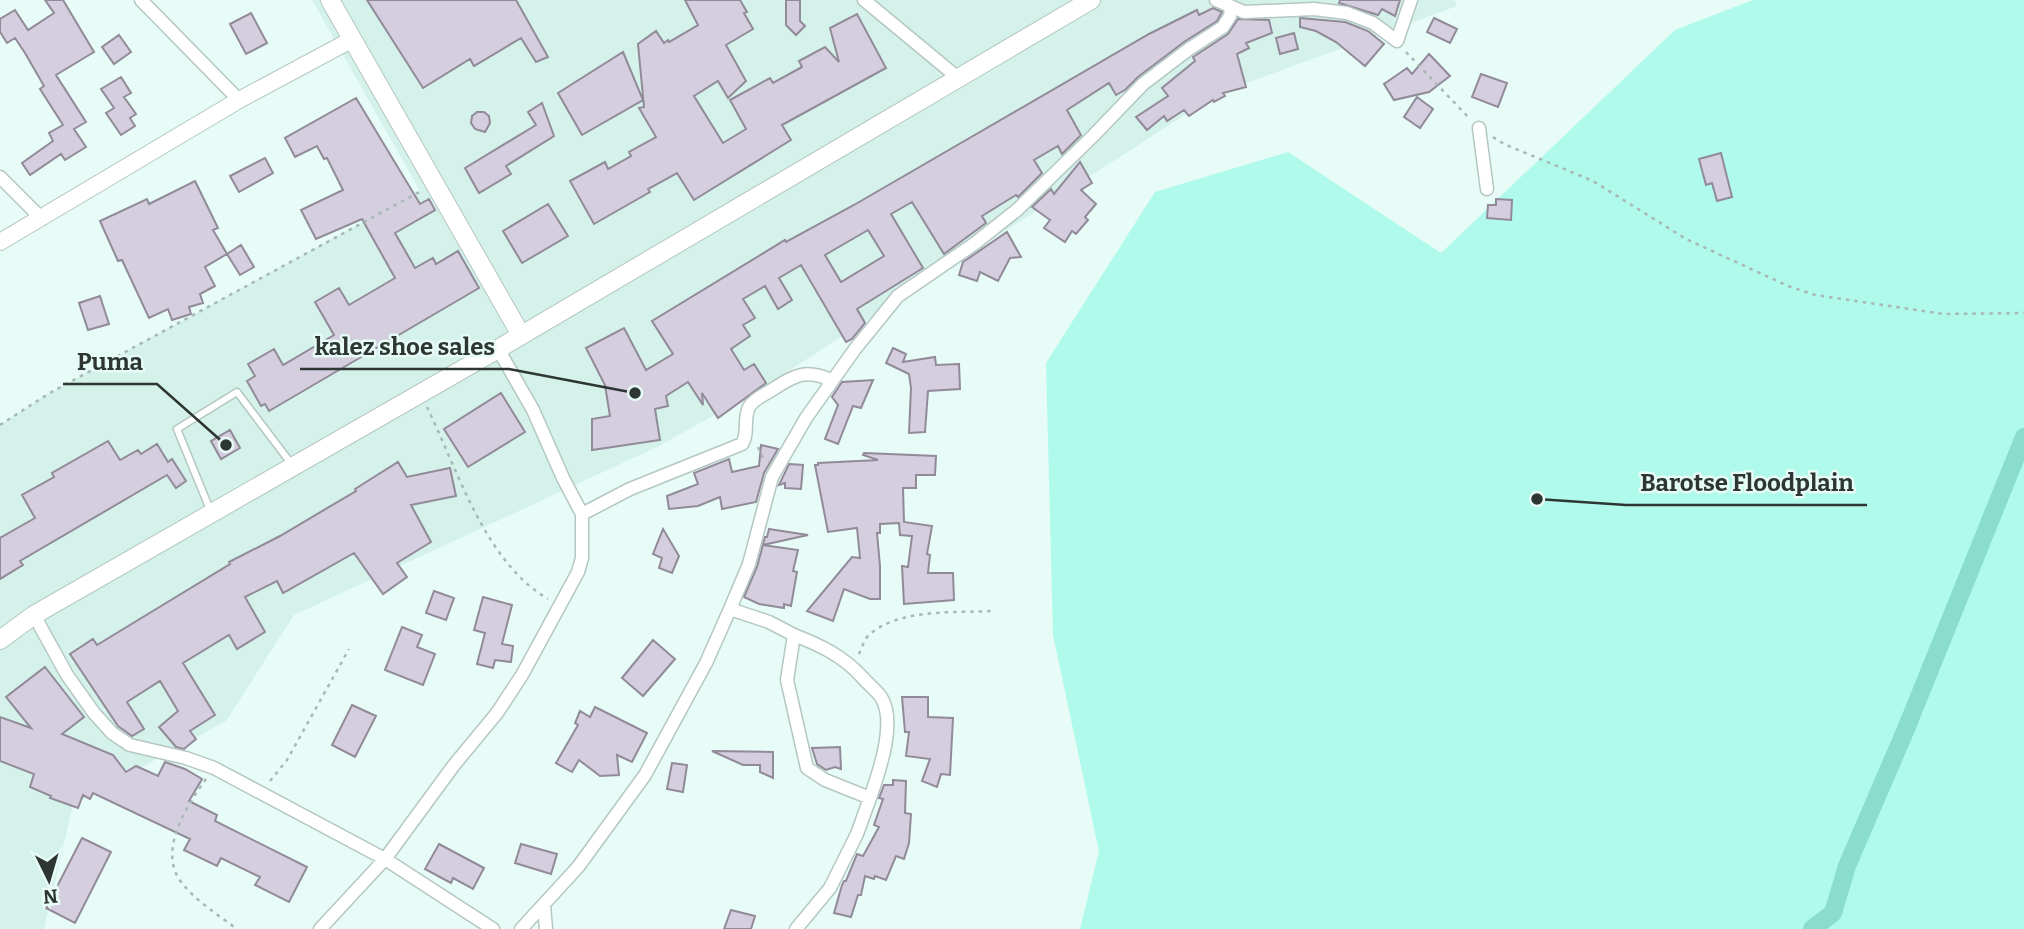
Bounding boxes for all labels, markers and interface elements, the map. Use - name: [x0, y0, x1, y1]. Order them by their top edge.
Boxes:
- callout: kalez shoe sales: [300, 324, 509, 369]
- text: kalez shoe sales: [315, 333, 495, 361]
- callout: Puma: [63, 339, 157, 384]
- text: Puma: [77, 348, 144, 376]
- callout: Barotse Floodplain: [1626, 460, 1867, 505]
- text: Barotse Floodplain: [1640, 469, 1854, 497]
- north arrow: [14, 845, 84, 915]
- text: N: [42, 884, 59, 909]

